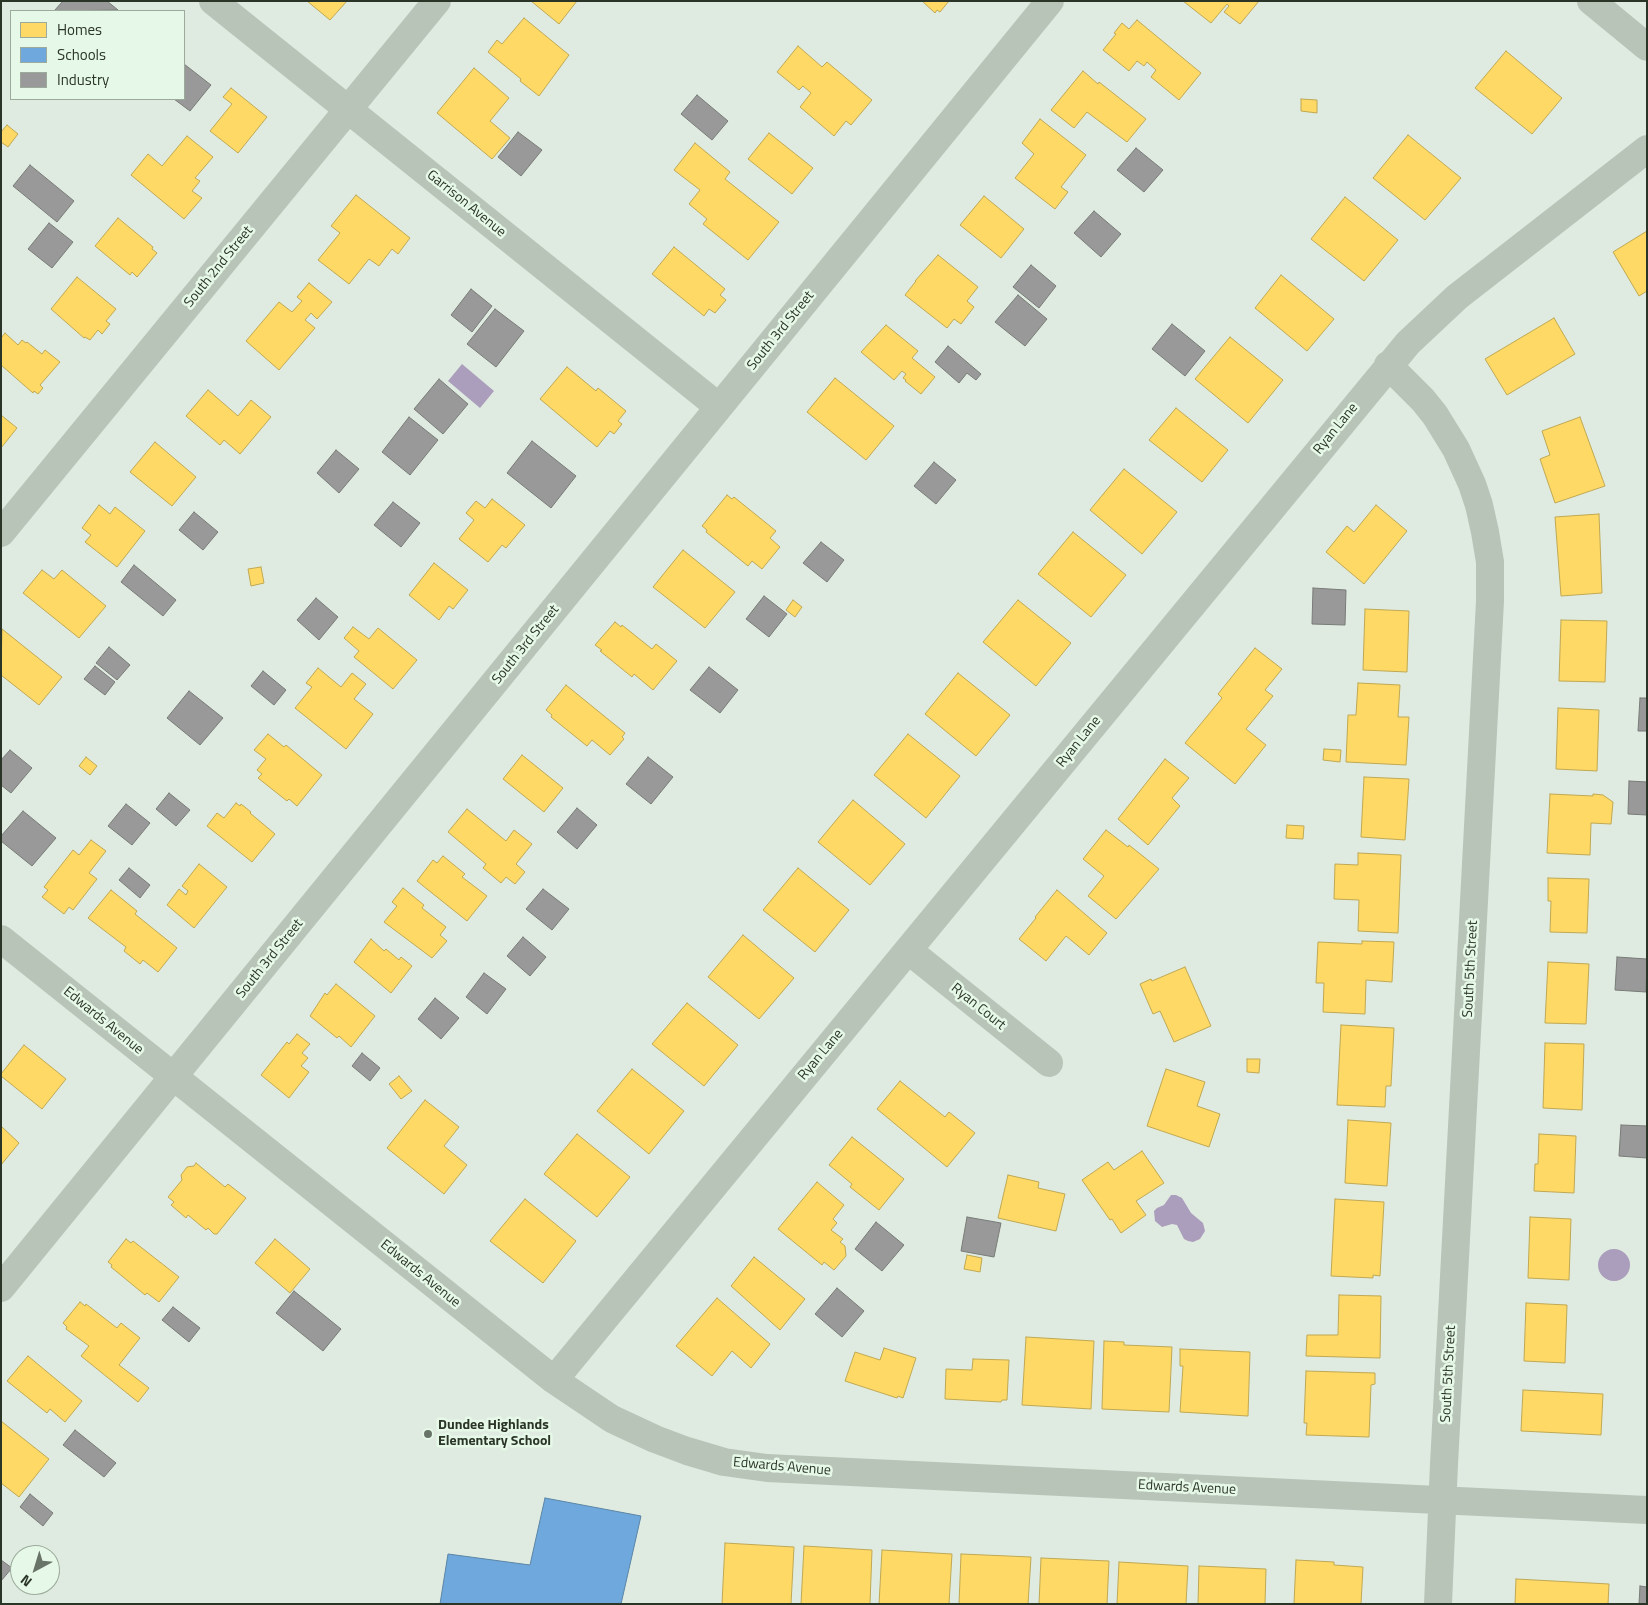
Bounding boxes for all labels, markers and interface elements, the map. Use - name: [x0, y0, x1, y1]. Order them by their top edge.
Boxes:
- legend: [10, 10, 185, 100]
- text: Homes: [57, 18, 102, 41]
- text: Schools: [57, 43, 106, 66]
- text: Industry: [57, 68, 109, 91]
- street label: Garrison Avenue: [423, 167, 509, 241]
- street label: South 2nd Street: [181, 223, 257, 311]
- street label: South 3rd Street: [744, 288, 818, 374]
- street label: Ryan Lane: [1310, 400, 1362, 458]
- street label: South 3rd Street: [489, 602, 563, 688]
- street label: Ryan Lane: [1053, 713, 1105, 771]
- street label: South 3rd Street: [233, 916, 307, 1002]
- street label: South 5th Street: [1460, 920, 1482, 1018]
- street label: Ryan Court: [947, 980, 1009, 1034]
- street label: Edwards Avenue: [60, 984, 146, 1058]
- street label: Ryan Lane: [795, 1026, 847, 1084]
- street label: Edwards Avenue: [377, 1237, 463, 1311]
- street label: South 5th Street: [1438, 1325, 1460, 1423]
- place label: Dundee Highlands Elementary School: [438, 1418, 551, 1450]
- marker: Dundee Highlands Elementary School: [422, 1428, 434, 1440]
- street label: Edwards Avenue: [732, 1454, 832, 1480]
- street label: Edwards Avenue: [1138, 1477, 1236, 1499]
- north arrow: [10, 1545, 60, 1595]
- text: N: [16, 1570, 36, 1592]

